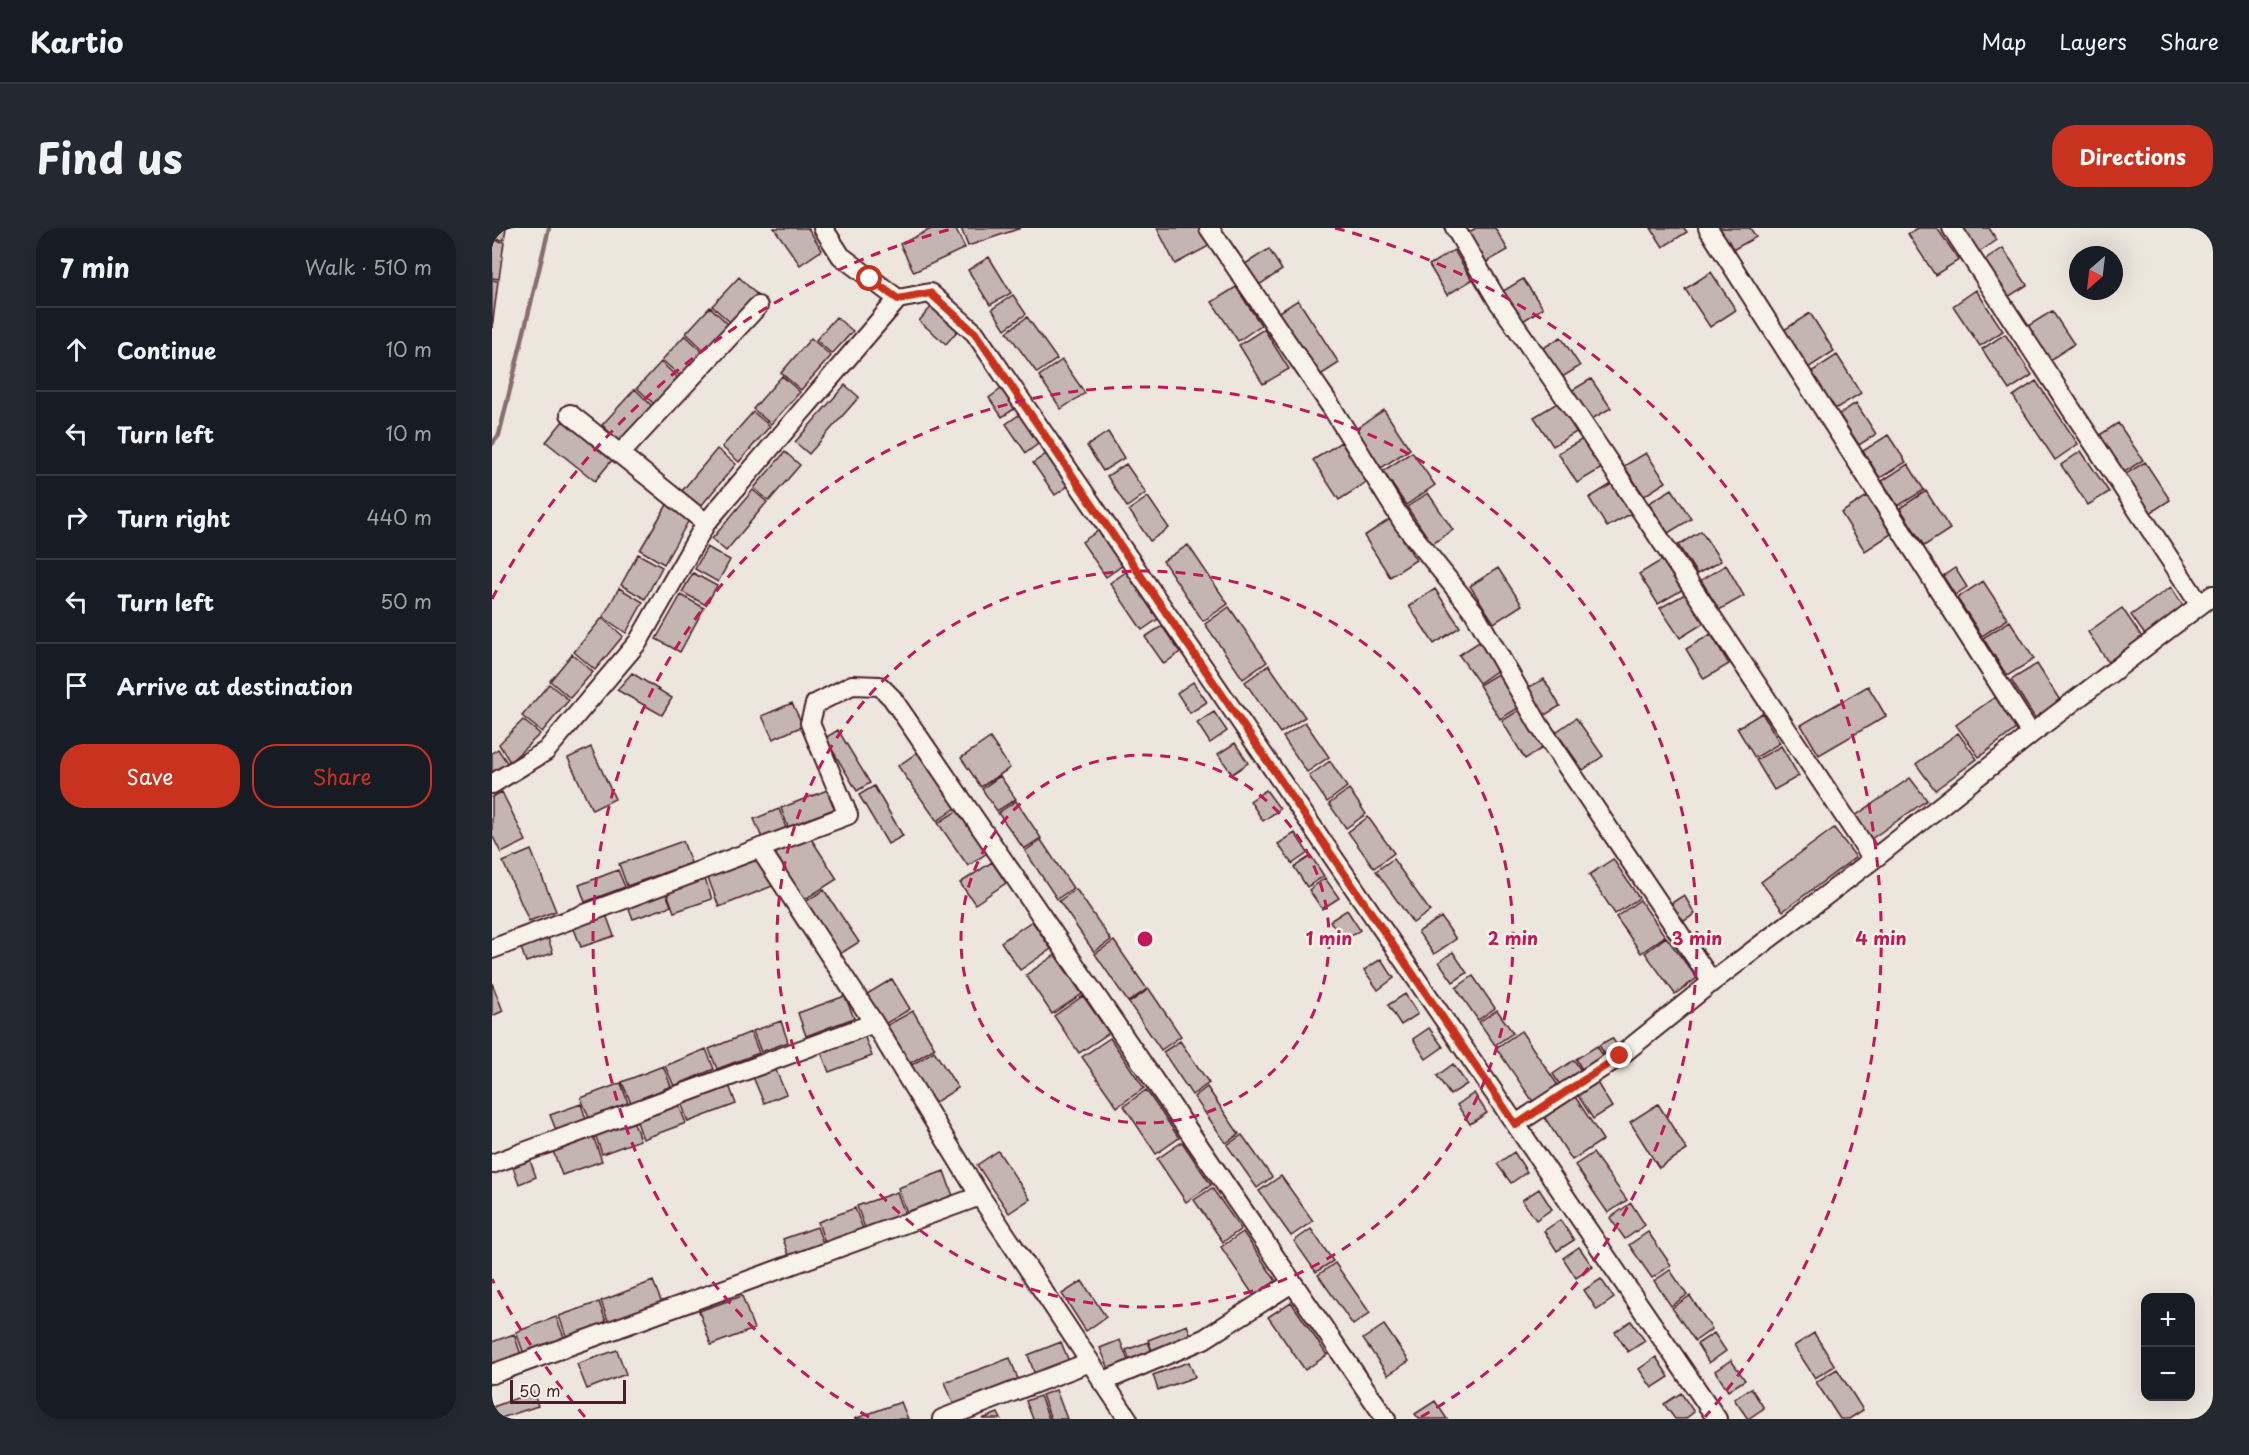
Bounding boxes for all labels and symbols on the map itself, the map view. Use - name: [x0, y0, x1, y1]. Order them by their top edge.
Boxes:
- north arrow: [2069, 246, 2123, 300]
- route start: [856, 265, 882, 291]
- text: 1 min: [1306, 924, 1352, 951]
- text: 2 min: [1488, 924, 1538, 951]
- text: 3 min: [1672, 924, 1722, 951]
- text: 4 min: [1855, 924, 1907, 951]
- centre of rings: [1135, 929, 1155, 949]
- route end: [1606, 1042, 1632, 1068]
- scale bar: [510, 1377, 626, 1404]

